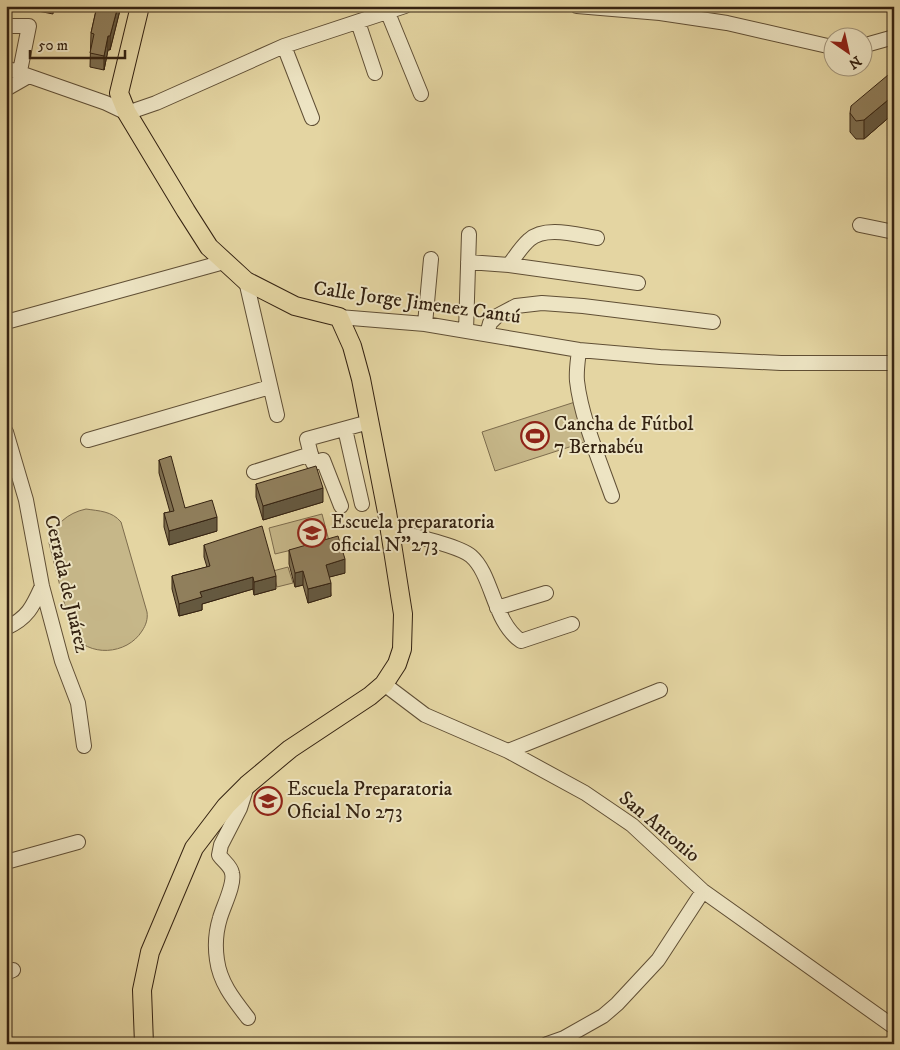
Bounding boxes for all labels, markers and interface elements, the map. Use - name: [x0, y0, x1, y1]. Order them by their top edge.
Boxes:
- scale bar: [30, 28, 125, 60]
- north arrow: [822, 28, 872, 78]
- text: 50 m: [38, 36, 68, 55]
- text: N: [844, 51, 865, 73]
- street label: Calle Jorge Jimenez Cantú: [312, 276, 522, 330]
- place label: Cancha de Fútbol 7 Bernabéu: [554, 412, 693, 460]
- sports icon: Cancha de Fútbol 7 Bernabéu: [520, 421, 550, 451]
- place label: Escuela preparatoria oficial N"273: [331, 510, 495, 558]
- street label: Cerrada de Juárez: [38, 513, 94, 656]
- school or university icon: Escuela preparatoria oficial N"273: [297, 518, 327, 548]
- place label: Escuela Preparatoria Oficial No 273: [287, 777, 453, 825]
- school or university icon: Escuela Preparatoria Oficial No 273: [253, 786, 283, 816]
- street label: San Antonio: [613, 786, 705, 868]

